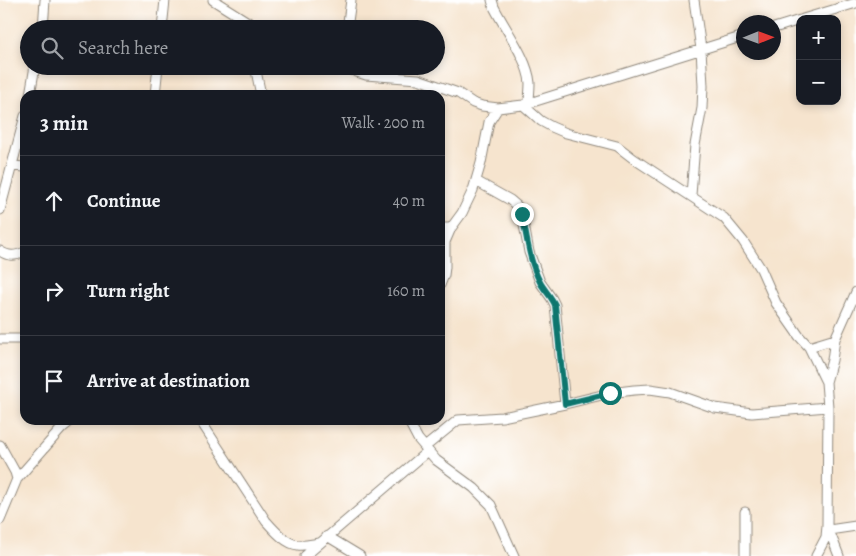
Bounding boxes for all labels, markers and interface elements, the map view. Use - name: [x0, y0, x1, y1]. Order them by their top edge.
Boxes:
- north arrow: [736, 15, 781, 60]
- map controls: [796, 15, 841, 105]
- button: +: [796, 15, 841, 60]
- search box: [20, 20, 445, 75]
- icon: search: [38, 34, 66, 62]
- text: Search here: [78, 35, 168, 61]
- button: −: [796, 60, 841, 105]
- text: 3 min: [40, 109, 88, 137]
- text: Walk · 200 m: [341, 112, 425, 134]
- icon: ahead: [40, 187, 68, 215]
- text: Continue: [87, 188, 161, 214]
- text: 40 m: [393, 190, 425, 212]
- route end: [511, 203, 534, 226]
- icon: right: [40, 277, 68, 305]
- text: Turn right: [87, 278, 169, 304]
- text: 160 m: [387, 280, 425, 302]
- icon: arrive: [40, 367, 68, 395]
- text: Arrive at destination: [87, 368, 250, 394]
- route start: [599, 382, 622, 405]

